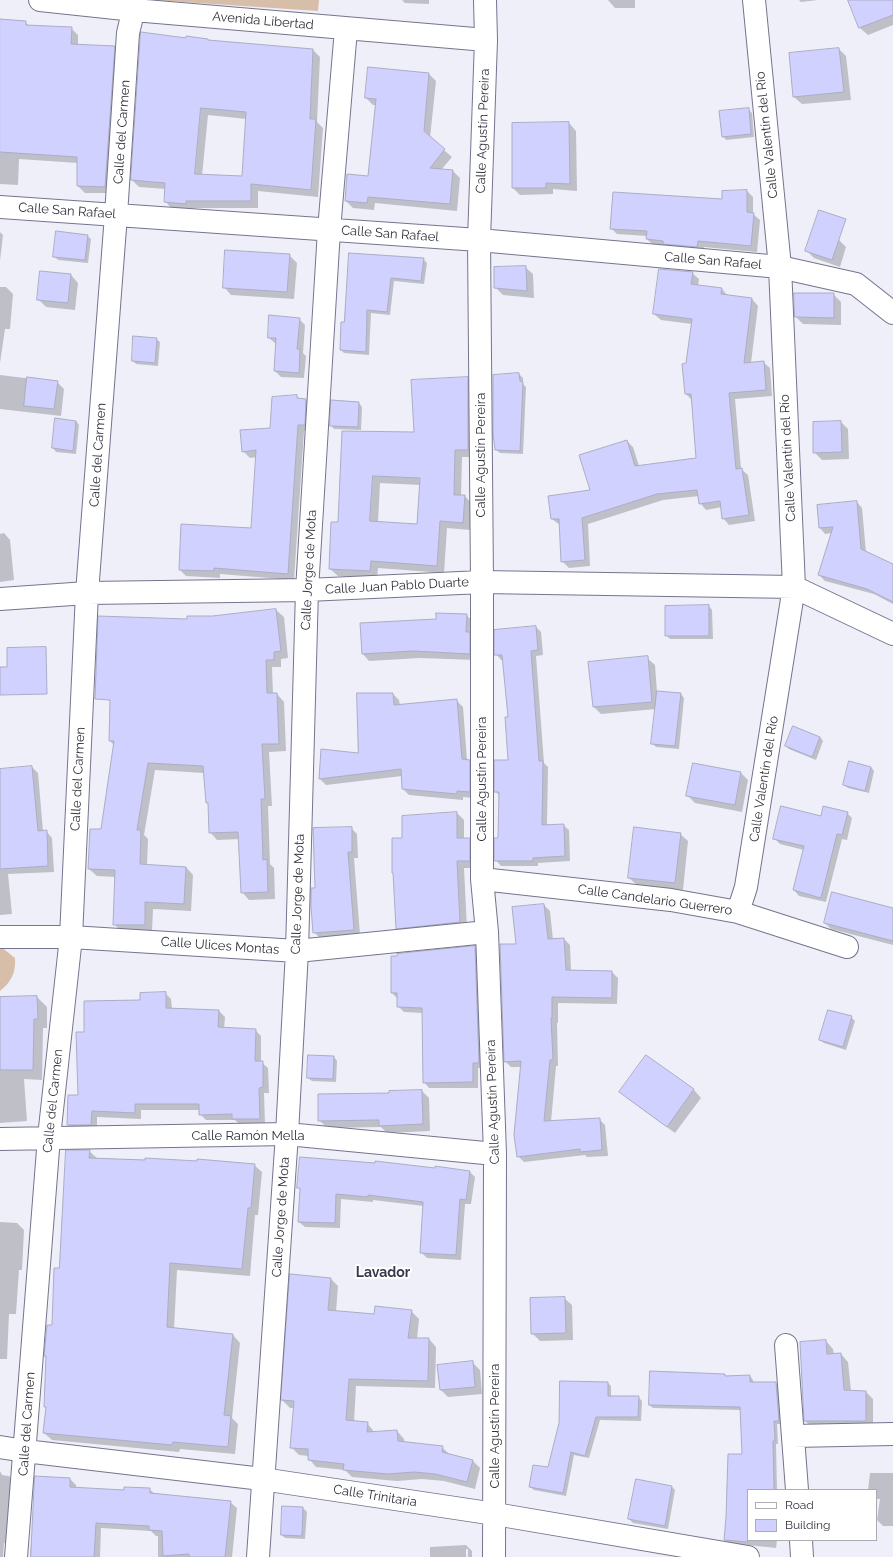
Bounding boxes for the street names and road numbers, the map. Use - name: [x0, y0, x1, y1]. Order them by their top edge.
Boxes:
- street label: Avenida Libertad: [212, 9, 314, 33]
- street label: Calle Agustín Pereira: [473, 68, 493, 194]
- street label: Calle Valentín del Río: [753, 71, 781, 199]
- street label: Calle del Carmen: [111, 79, 133, 185]
- street label: Calle San Rafael: [18, 200, 116, 222]
- street label: Calle San Rafael: [341, 223, 439, 245]
- street label: Calle San Rafael: [664, 249, 762, 273]
- street label: Calle Agustín Pereira: [473, 393, 489, 517]
- street label: Calle Valentín del Río: [777, 394, 799, 522]
- street label: Calle del Carmen: [87, 402, 109, 508]
- street label: Calle Jorge de Mota: [298, 509, 320, 631]
- street label: Calle Juan Pablo Duarte: [325, 574, 469, 598]
- street label: Calle Valentín del Río: [746, 715, 782, 843]
- street label: Calle Agustín Pereira: [474, 717, 490, 841]
- street label: Calle del Carmen: [67, 727, 89, 831]
- street label: Calle Jorge de Mota: [288, 833, 308, 955]
- street label: Calle Candelario Guerrero: [577, 881, 733, 919]
- street label: Calle Ulices Montas: [160, 934, 280, 958]
- street label: Calle Agustín Pereira: [483, 1039, 503, 1165]
- street label: Calle del Carmen: [40, 1048, 66, 1154]
- street label: Calle Ramón Mella: [191, 1128, 305, 1144]
- street label: Calle Jorge de Mota: [269, 1156, 293, 1278]
- street label: Calle Agustín Pereira: [487, 1364, 503, 1488]
- street label: Calle del Carmen: [16, 1371, 38, 1477]
- street label: Calle Trinitaria: [332, 1482, 418, 1510]

